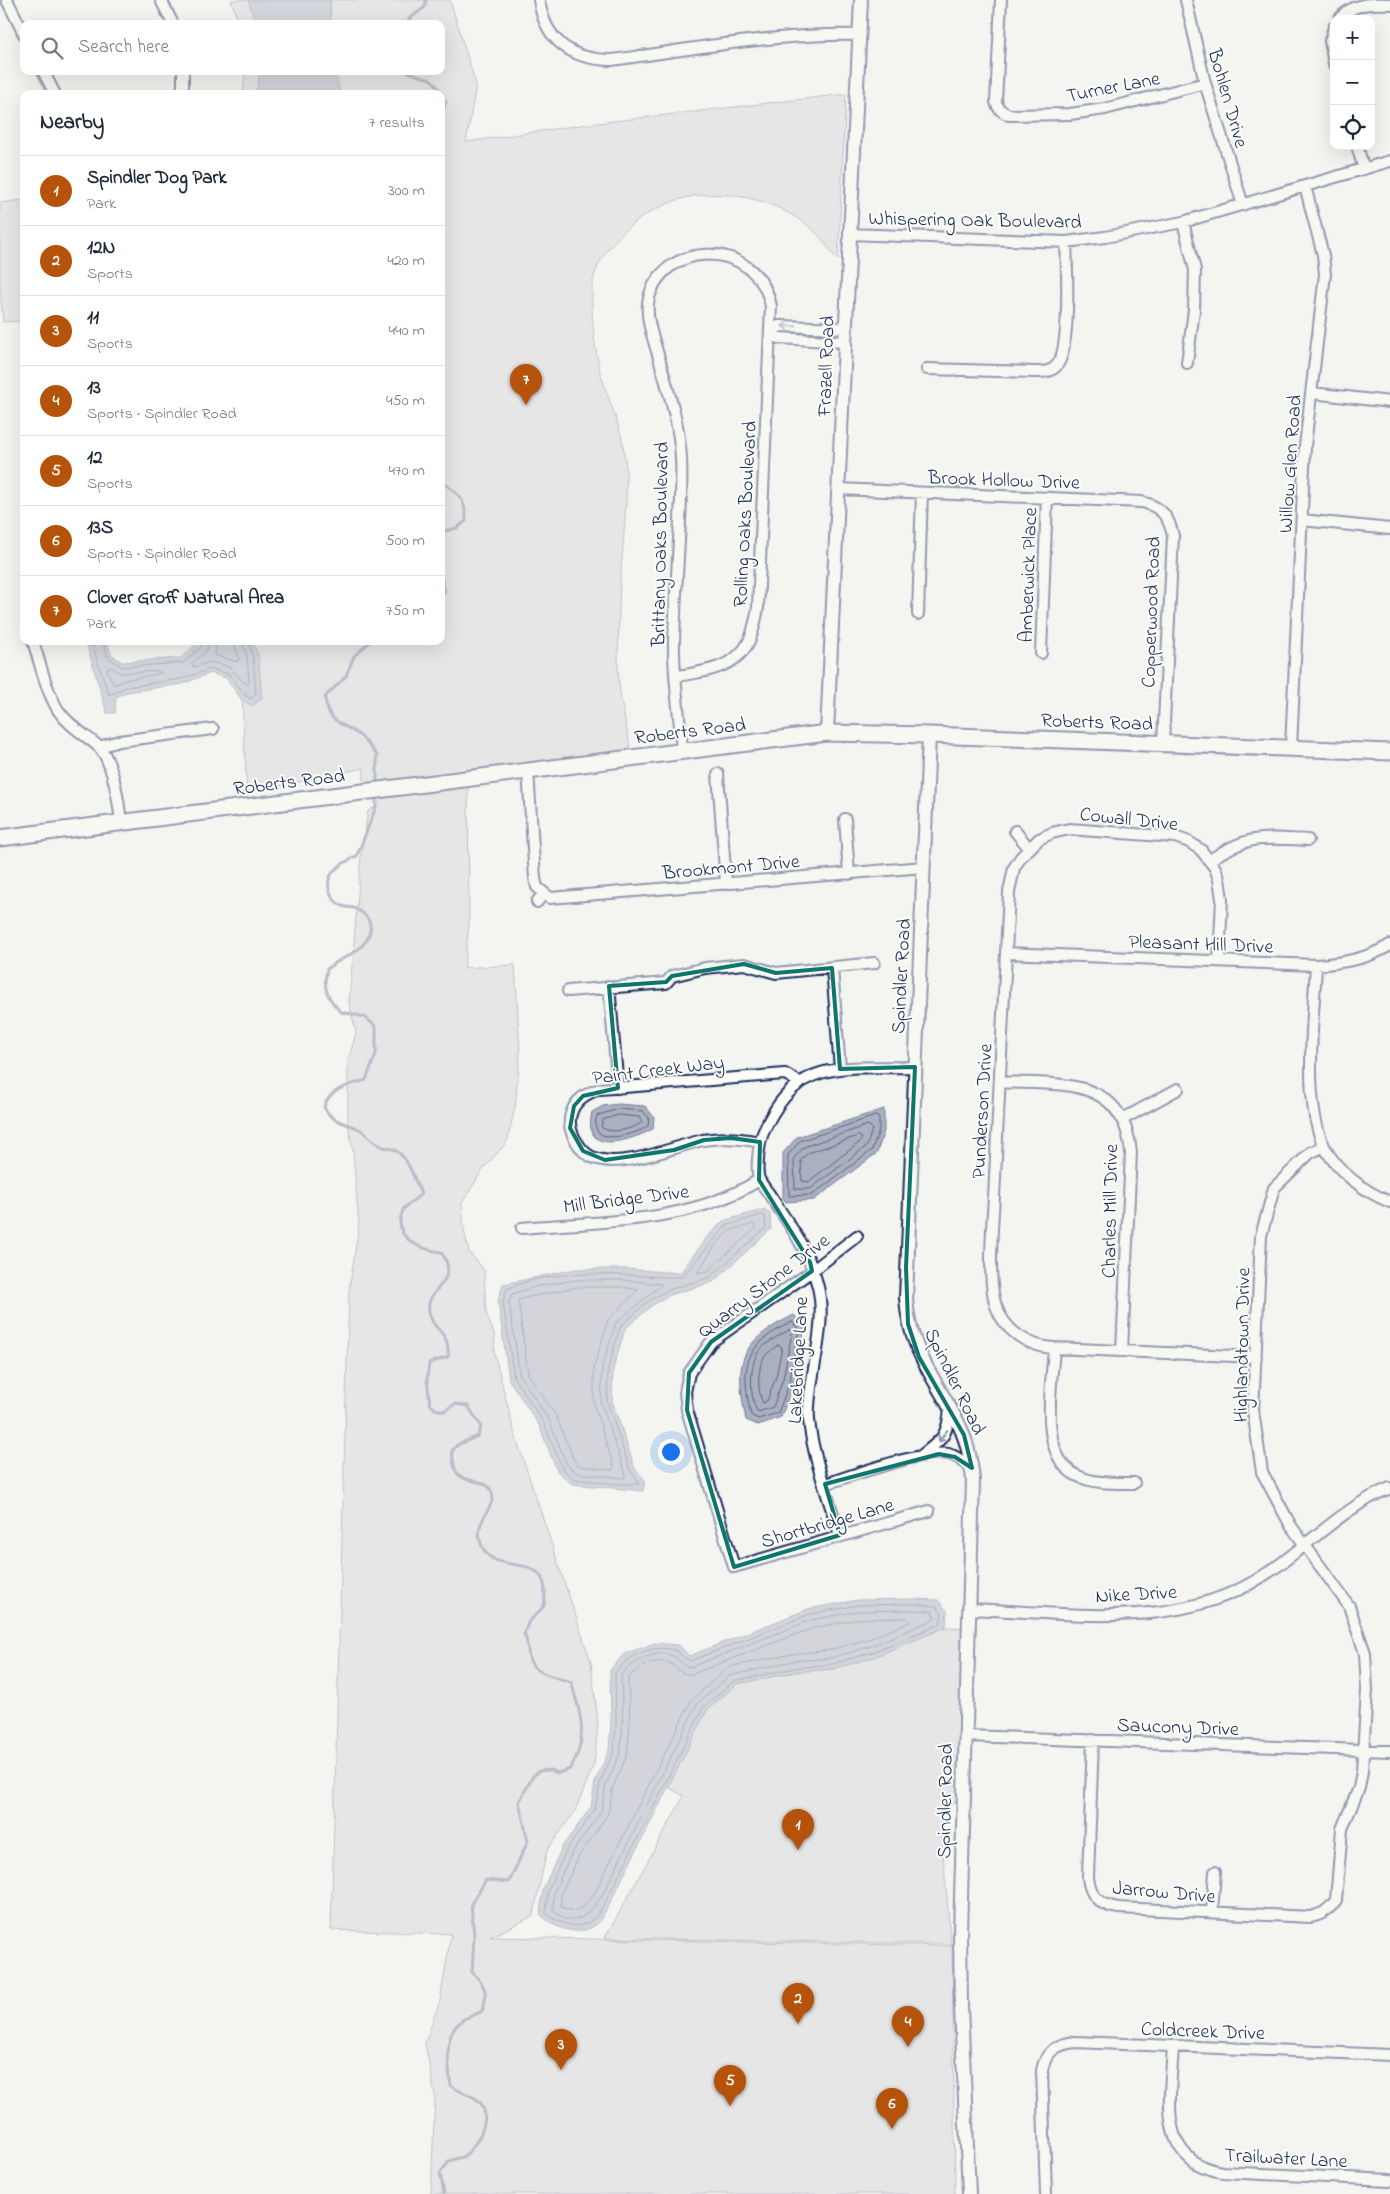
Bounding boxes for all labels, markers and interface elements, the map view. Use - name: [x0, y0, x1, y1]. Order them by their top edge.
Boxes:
- map controls: [1330, 15, 1375, 150]
- button: +: [1330, 15, 1375, 60]
- search box: [20, 20, 445, 75]
- icon: search: [38, 34, 66, 62]
- text: Search here: [78, 34, 169, 61]
- street label: Bohlen Drive: [1198, 45, 1255, 152]
- button: −: [1330, 60, 1375, 105]
- street label: Turner Lane: [1064, 65, 1163, 112]
- button: locate: [1330, 105, 1375, 150]
- text: Nearby: [40, 108, 104, 138]
- text: 7 results: [369, 111, 425, 135]
- text: Spindler Dog Park: [87, 165, 227, 192]
- text: 1: [53, 179, 59, 203]
- text: 300 m: [388, 179, 425, 203]
- text: Park: [87, 192, 116, 216]
- street label: Whispering Oak Boulevard: [868, 205, 1082, 239]
- text: 12N: [87, 235, 115, 262]
- text: 2: [52, 249, 60, 273]
- text: 420 m: [387, 249, 425, 273]
- text: Sports: [87, 262, 133, 286]
- text: 11: [87, 305, 99, 332]
- street label: Frazell Road: [811, 315, 844, 418]
- text: 3: [53, 319, 59, 343]
- text: 440 m: [388, 319, 425, 343]
- one-way arrow: [781, 322, 797, 331]
- text: Sports: [87, 332, 133, 356]
- pin: 7: [510, 364, 542, 405]
- text: 13: [87, 375, 101, 402]
- text: 4: [53, 389, 59, 413]
- text: 450 m: [386, 389, 425, 413]
- street label: Willow Glen Road: [1272, 394, 1311, 534]
- text: Sports · Spindler Road: [87, 402, 237, 426]
- street label: Rolling Oaks Boulevard: [727, 420, 767, 608]
- street label: Brittany Oaks Boulevard: [645, 441, 678, 648]
- text: 12: [87, 445, 103, 472]
- text: 5: [51, 459, 61, 483]
- text: 470 m: [388, 459, 425, 483]
- street label: Brook Hollow Drive: [926, 464, 1080, 499]
- text: Sports: [87, 472, 133, 496]
- street label: Amberwick Place: [1013, 507, 1046, 643]
- text: 13S: [87, 515, 113, 542]
- text: 6: [52, 529, 60, 553]
- text: 500 m: [386, 529, 425, 553]
- street label: Copperwood Road: [1135, 536, 1170, 688]
- text: Sports · Spindler Road: [87, 542, 237, 566]
- text: Clover Groff Natural Area: [87, 585, 284, 612]
- text: 7: [53, 599, 59, 623]
- text: 750 m: [386, 599, 425, 623]
- text: Park: [87, 612, 116, 636]
- street label: Roberts Road: [1040, 707, 1153, 740]
- street label: Roberts Road: [633, 711, 748, 754]
- street label: Roberts Road: [232, 762, 347, 805]
- street label: Cowall Drive: [1078, 801, 1179, 840]
- street label: Brookmont Drive: [660, 848, 801, 889]
- street label: Spindler Road: [885, 918, 920, 1035]
- street label: Pleasant Hill Drive: [1128, 928, 1274, 963]
- street label: Punderson Drive: [965, 1043, 1002, 1179]
- street label: Paint Creek Way: [591, 1049, 726, 1094]
- street label: Charles Mill Drive: [1096, 1144, 1127, 1278]
- street label: Mill Bridge Drive: [562, 1178, 691, 1224]
- street label: Quarry Stone Drive: [692, 1228, 837, 1346]
- street label: Highlandtown Drive: [1228, 1267, 1260, 1423]
- street label: Lakebridge Lane: [782, 1296, 818, 1425]
- street label: Spindler Road: [915, 1324, 992, 1440]
- one-way arrow: [938, 1429, 948, 1443]
- your location: [658, 1439, 684, 1465]
- street label: Shortbridge Lane: [758, 1492, 898, 1558]
- street label: Nike Drive: [1095, 1579, 1178, 1612]
- street label: Saucony Drive: [1116, 1712, 1239, 1745]
- street label: Spindler Road: [931, 1743, 962, 1859]
- pin: 1: [782, 1809, 814, 1850]
- street label: Jarrow Drive: [1111, 1875, 1217, 1912]
- pin: 2: [782, 1983, 814, 2024]
- pin: 4: [892, 2006, 924, 2047]
- street label: Coldcreek Drive: [1140, 2016, 1265, 2049]
- pin: 3: [545, 2029, 577, 2070]
- pin: 5: [714, 2065, 746, 2106]
- pin: 6: [876, 2088, 908, 2129]
- street label: Trailwater Lane: [1224, 2142, 1348, 2177]

